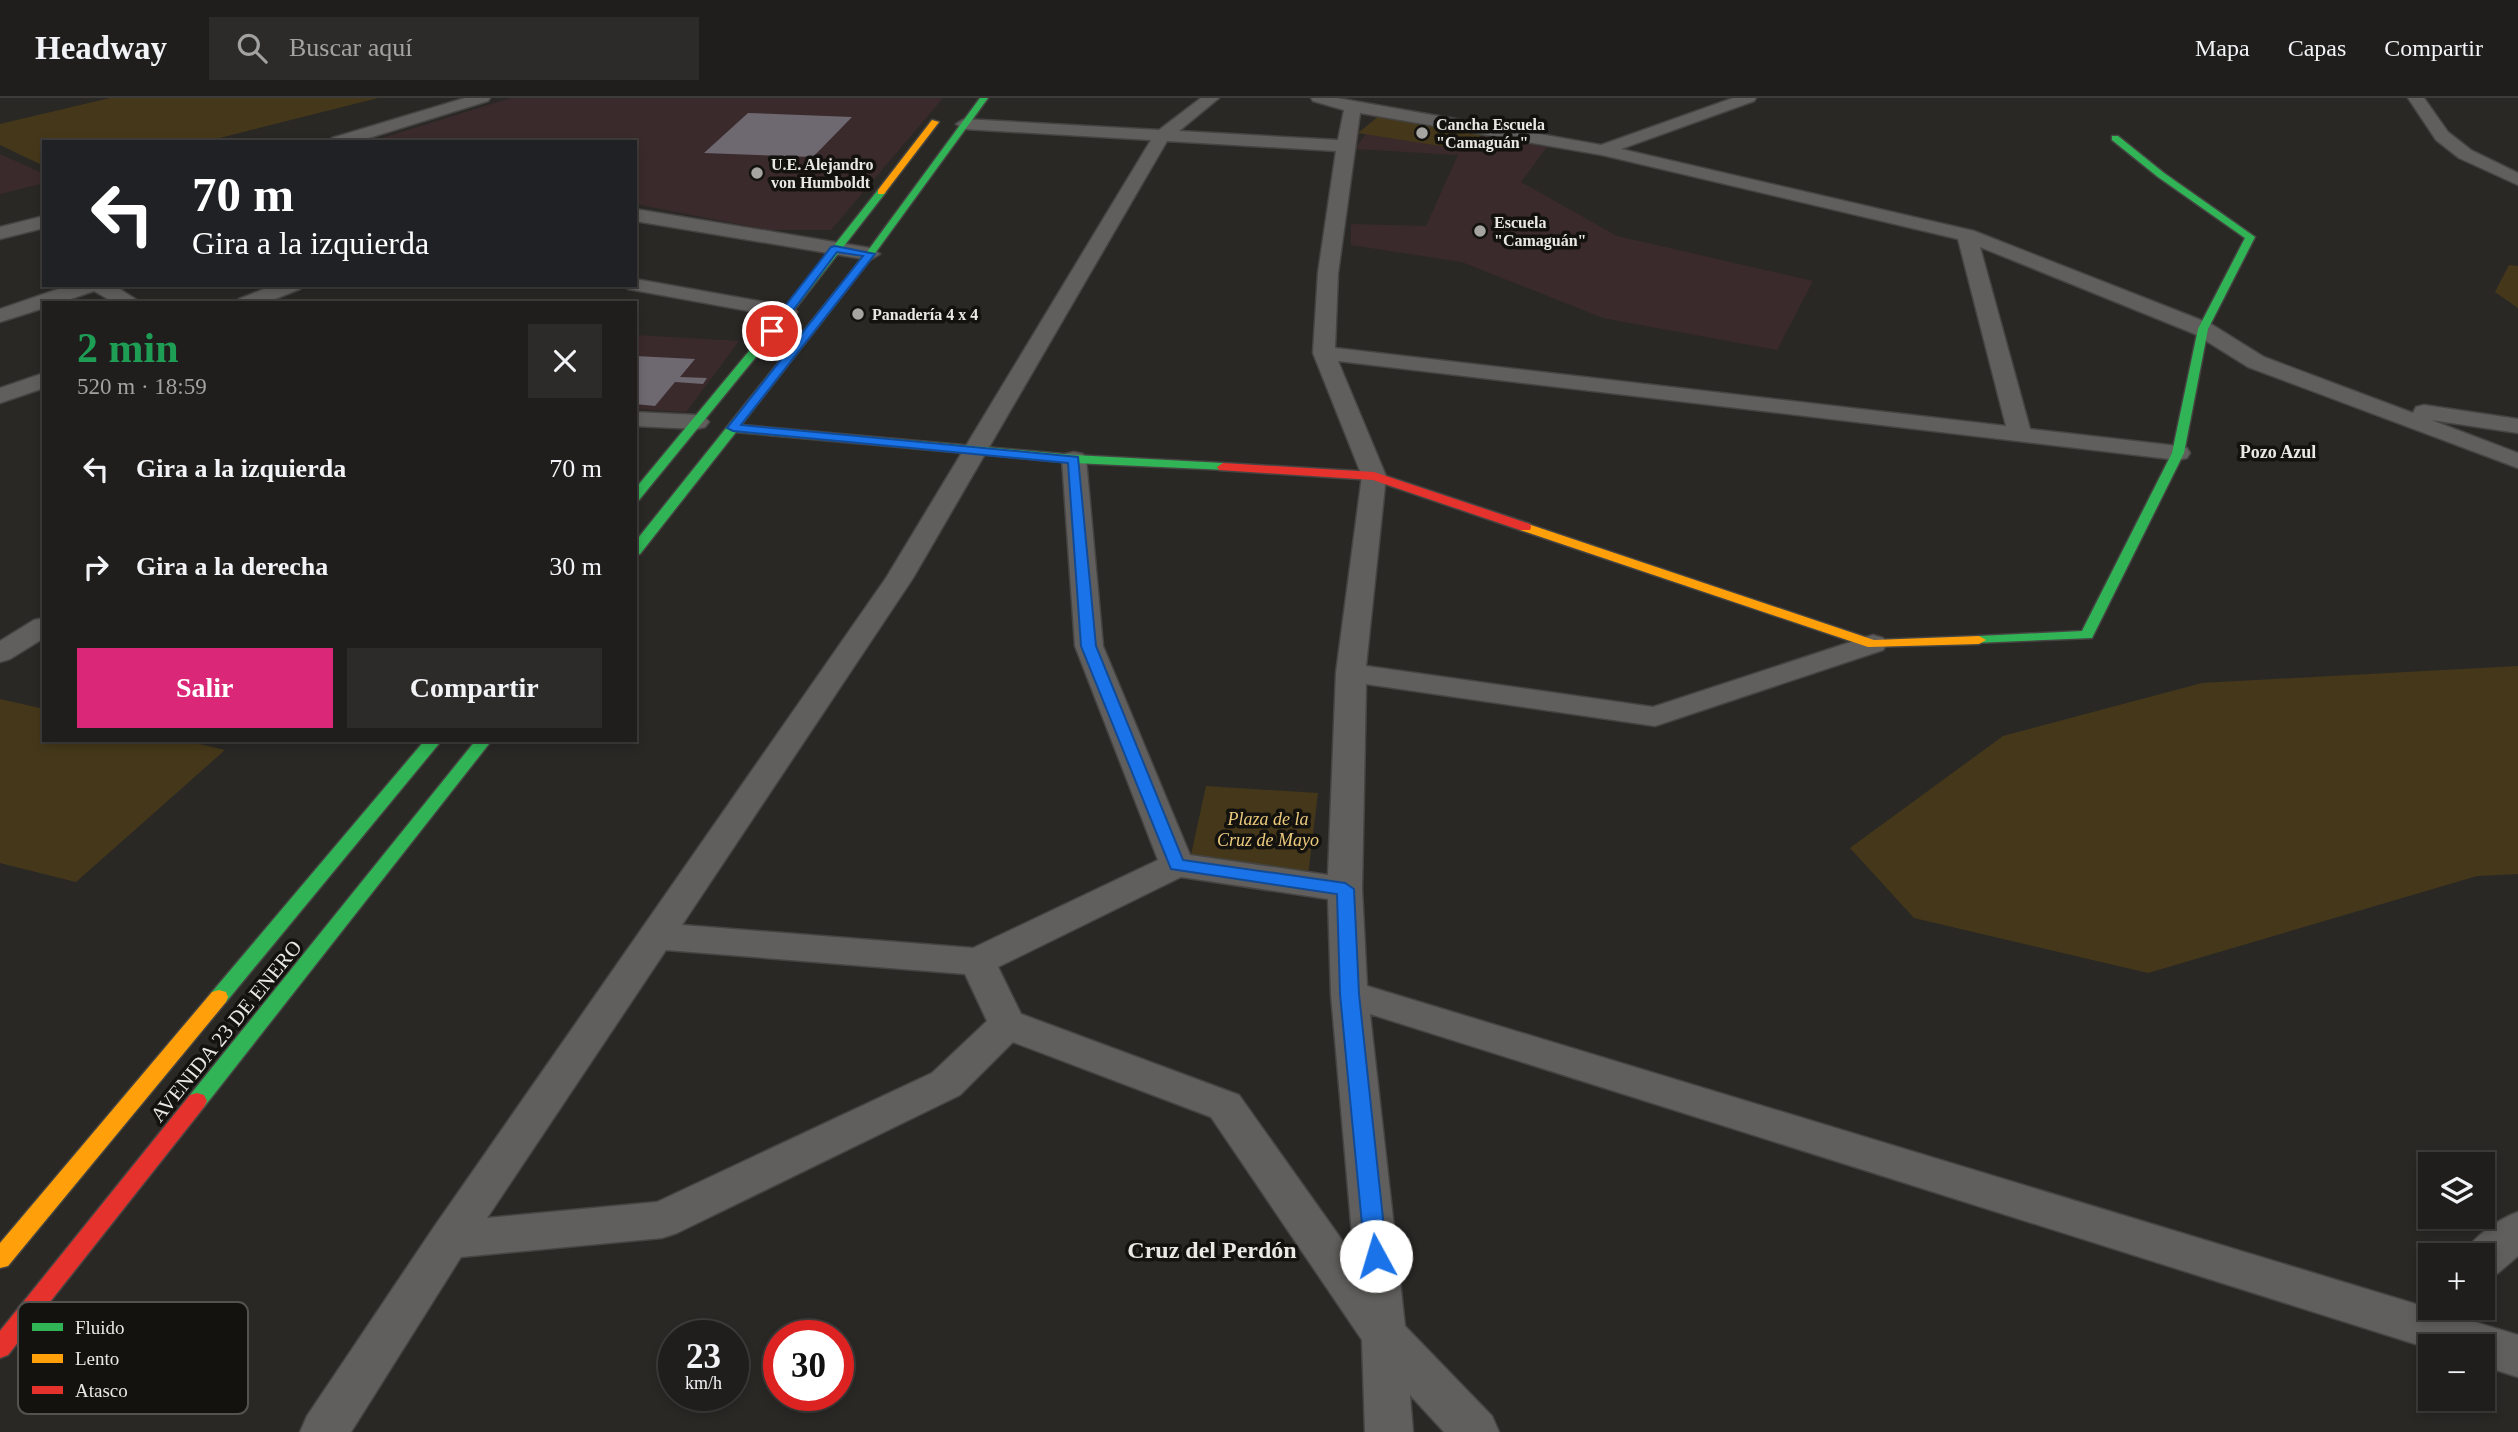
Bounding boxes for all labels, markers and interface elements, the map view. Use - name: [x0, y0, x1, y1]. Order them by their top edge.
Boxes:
- search box: [209, 17, 699, 80]
- icon: search: [233, 29, 271, 67]
- text: Headway: [35, 30, 167, 66]
- text: Buscar aquí: [289, 33, 412, 62]
- text: Mapa: [2195, 35, 2250, 61]
- text: Capas: [2288, 35, 2346, 61]
- text: Compartir: [2384, 35, 2483, 61]
- place label: Cancha Escuela "Camaguán": [1436, 116, 1545, 152]
- marker: Cancha Escuela "Camaguán": [1414, 125, 1430, 141]
- place label: U.E. Alejandro von Humboldt: [771, 156, 873, 191]
- marker: U.E. Alejandro von Humboldt: [749, 165, 765, 181]
- text: 70 m: [192, 167, 294, 222]
- icon: left: [77, 168, 168, 259]
- place label: Escuela "Camaguán": [1494, 214, 1586, 250]
- marker: Escuela "Camaguán": [1472, 223, 1488, 239]
- text: Gira a la izquierda: [192, 225, 429, 261]
- pin: [742, 301, 802, 361]
- marker: Panadería 4 x 4: [850, 306, 866, 322]
- place label: Panadería 4 x 4: [872, 306, 978, 323]
- icon: arrive: [753, 312, 791, 350]
- button: close: [528, 324, 602, 398]
- text: 2 min: [77, 325, 179, 371]
- text: 520 m · 18:59: [77, 374, 207, 399]
- district label: Pozo Azul: [2240, 442, 2316, 462]
- icon: left: [77, 450, 115, 488]
- text: Gira a la izquierda: [136, 454, 346, 483]
- text: 70 m: [549, 454, 602, 483]
- icon: right: [77, 548, 115, 586]
- text: Gira a la derecha: [136, 552, 328, 581]
- text: 30 m: [549, 552, 602, 581]
- button: Salir: [77, 648, 333, 728]
- button: Compartir: [347, 648, 602, 728]
- park label: Plaza de la Cruz de Mayo: [1217, 809, 1319, 850]
- street label: AVENIDA 23 DE ENERO: [145, 935, 307, 1127]
- map controls: [2418, 1152, 2495, 1411]
- button: layers: [2418, 1152, 2495, 1229]
- position arrow: [1339, 1219, 1413, 1293]
- district label: Cruz del Perdón: [1127, 1237, 1297, 1263]
- button: +: [2418, 1243, 2495, 1320]
- legend: [18, 1302, 248, 1414]
- text: Fluido: [75, 1317, 125, 1338]
- speed limit sign: 30: [763, 1320, 854, 1411]
- button: −: [2418, 1334, 2495, 1411]
- text: 23: [686, 1337, 721, 1376]
- text: Lento: [75, 1348, 119, 1369]
- text: km/h: [685, 1373, 722, 1393]
- text: Atasco: [75, 1380, 128, 1401]

